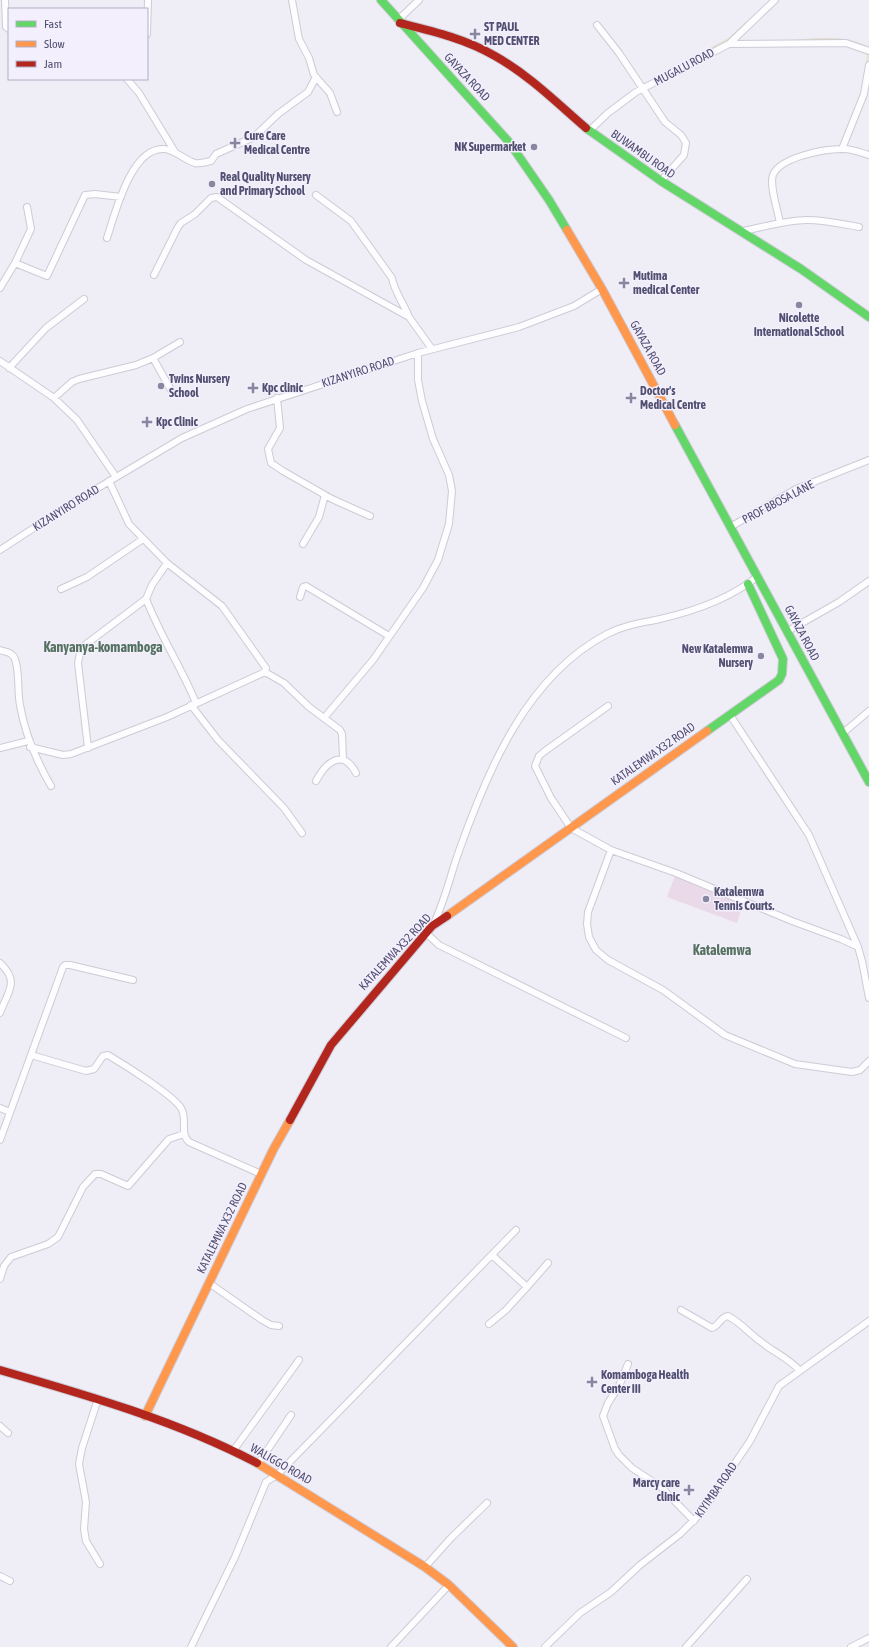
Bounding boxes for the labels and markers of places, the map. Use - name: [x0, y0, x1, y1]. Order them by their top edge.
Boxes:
- place label: ST PAUL MED CENTER: [484, 20, 540, 48]
- marker: ST PAUL MED CENTER: [469, 28, 481, 40]
- place label: Cure Care Medical Centre: [244, 129, 310, 157]
- marker: Cure Care Medical Centre: [229, 137, 241, 149]
- place label: NK Supermarket: [454, 140, 527, 154]
- marker: NK Supermarket: [529, 142, 539, 152]
- place label: Real Quality Nursery and Primary School: [220, 170, 311, 198]
- marker: Real Quality Nursery and Primary School: [207, 179, 217, 189]
- place label: Mutima medical Center: [633, 269, 700, 297]
- marker: Mutima medical Center: [618, 277, 630, 289]
- marker: Nicolette International School: [794, 300, 804, 310]
- place label: Nicolette International School: [754, 311, 845, 339]
- place label: Twins Nursery School: [169, 372, 230, 400]
- marker: Twins Nursery School: [156, 381, 166, 391]
- place label: Kpc clinic: [262, 381, 304, 395]
- marker: Kpc clinic: [247, 382, 259, 394]
- place label: Doctor's Medical Centre: [640, 384, 706, 412]
- marker: Doctor's Medical Centre: [625, 392, 637, 404]
- place label: Kpc Clinic: [156, 415, 199, 429]
- marker: Kpc Clinic: [141, 416, 153, 428]
- place label: New Katalemwa Nursery: [682, 642, 753, 670]
- marker: New Katalemwa Nursery: [756, 651, 766, 661]
- place label: Katalemwa Tennis Courts.: [714, 885, 774, 913]
- marker: Katalemwa Tennis Courts.: [701, 894, 711, 904]
- place label: Komamboga Health Center III: [601, 1368, 689, 1396]
- marker: Komamboga Health Center III: [586, 1376, 598, 1388]
- place label: Marcy care clinic: [633, 1476, 681, 1504]
- marker: Marcy care clinic: [683, 1484, 695, 1496]

